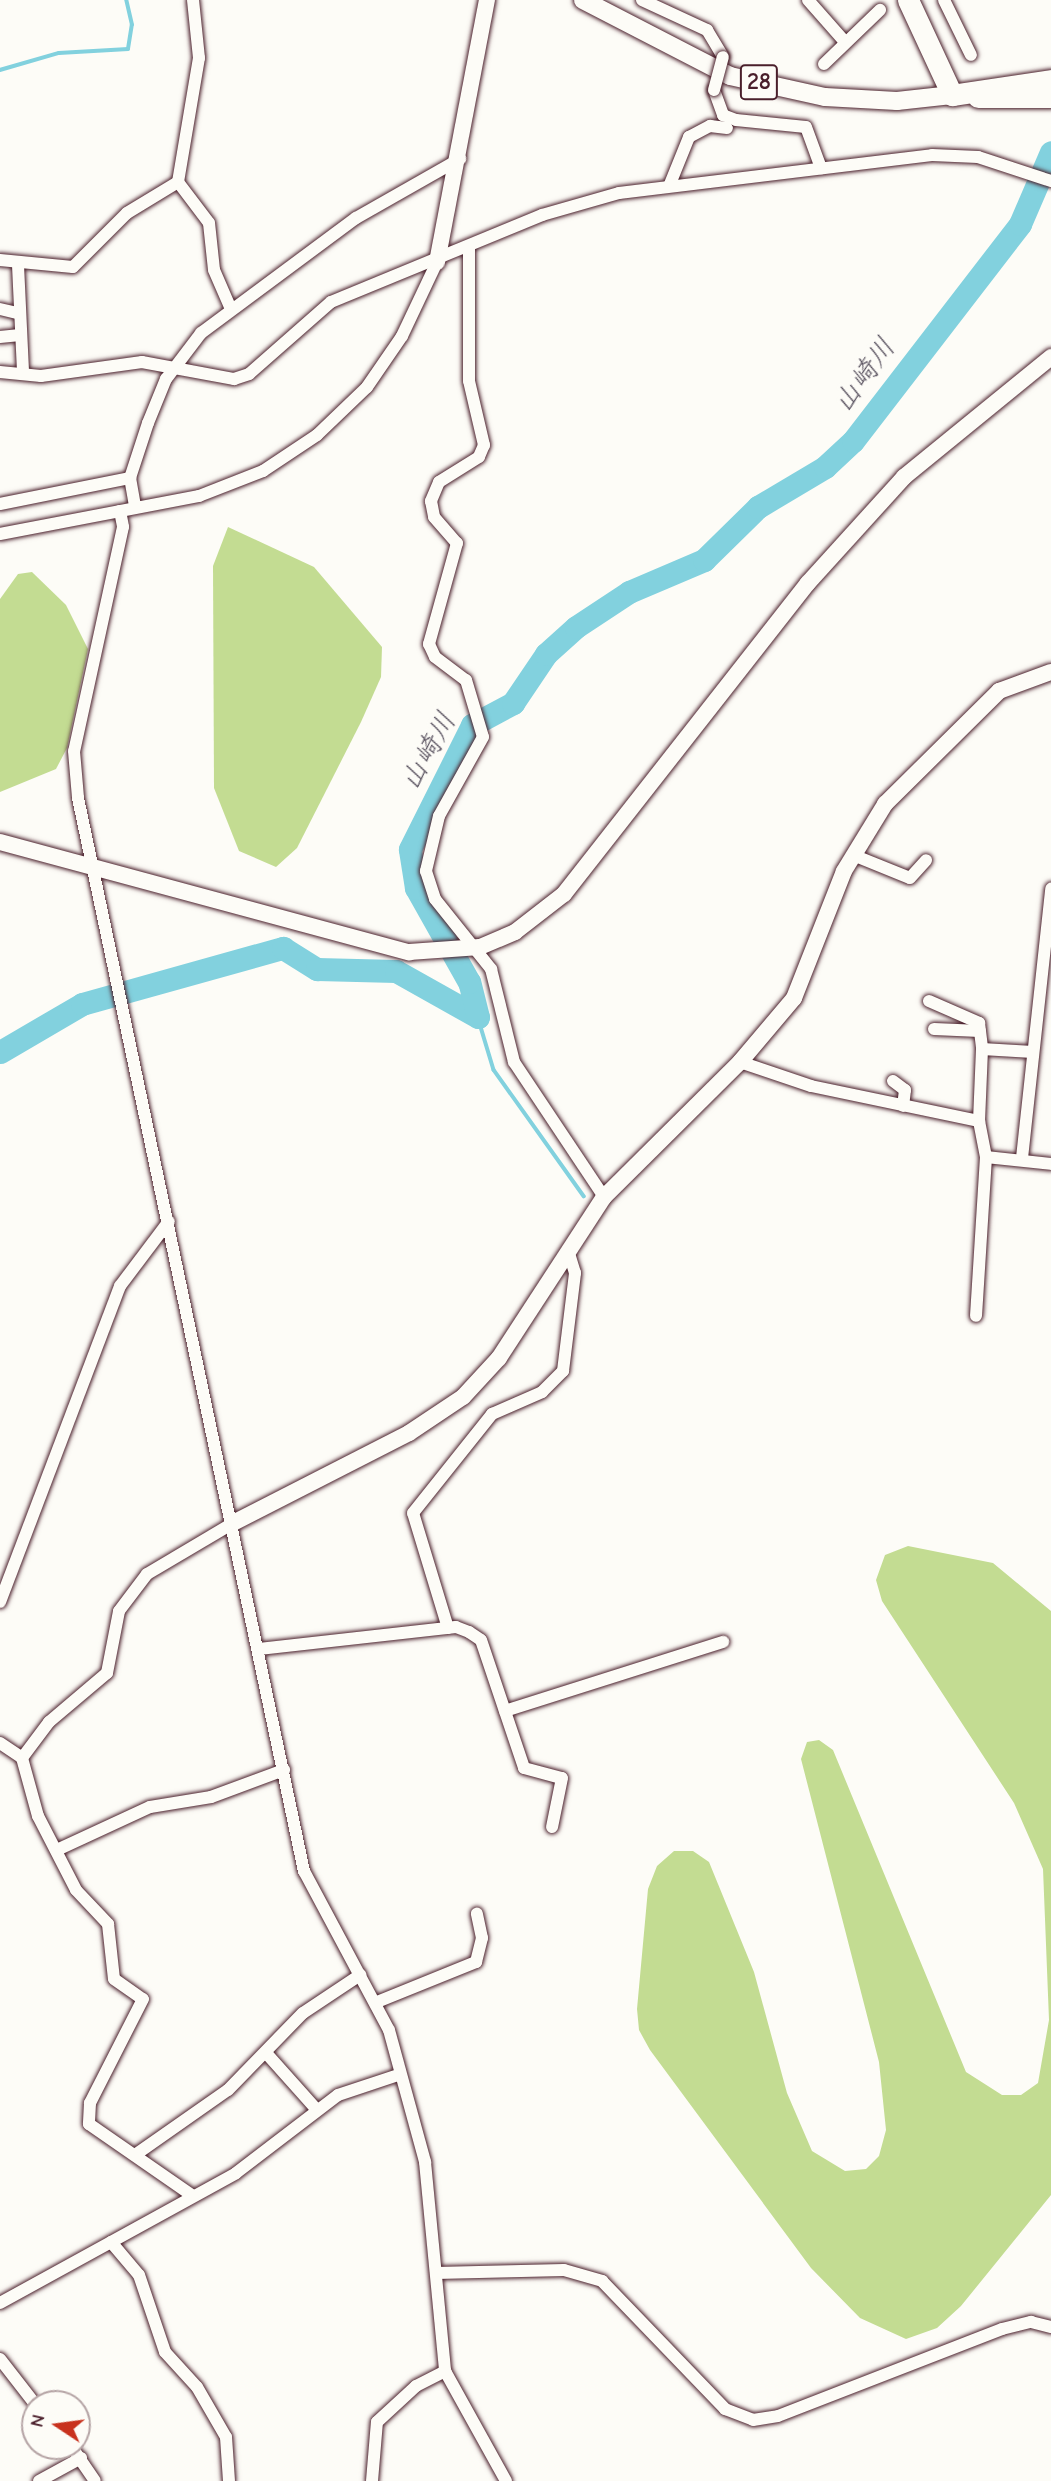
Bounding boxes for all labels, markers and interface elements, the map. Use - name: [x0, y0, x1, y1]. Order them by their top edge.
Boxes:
- road number: 28: [740, 61, 778, 102]
- water label: 山崎川: [826, 331, 902, 419]
- water label: 山崎川: [393, 706, 463, 796]
- north arrow: [21, 2390, 91, 2460]
- text: N: [25, 2412, 50, 2429]

